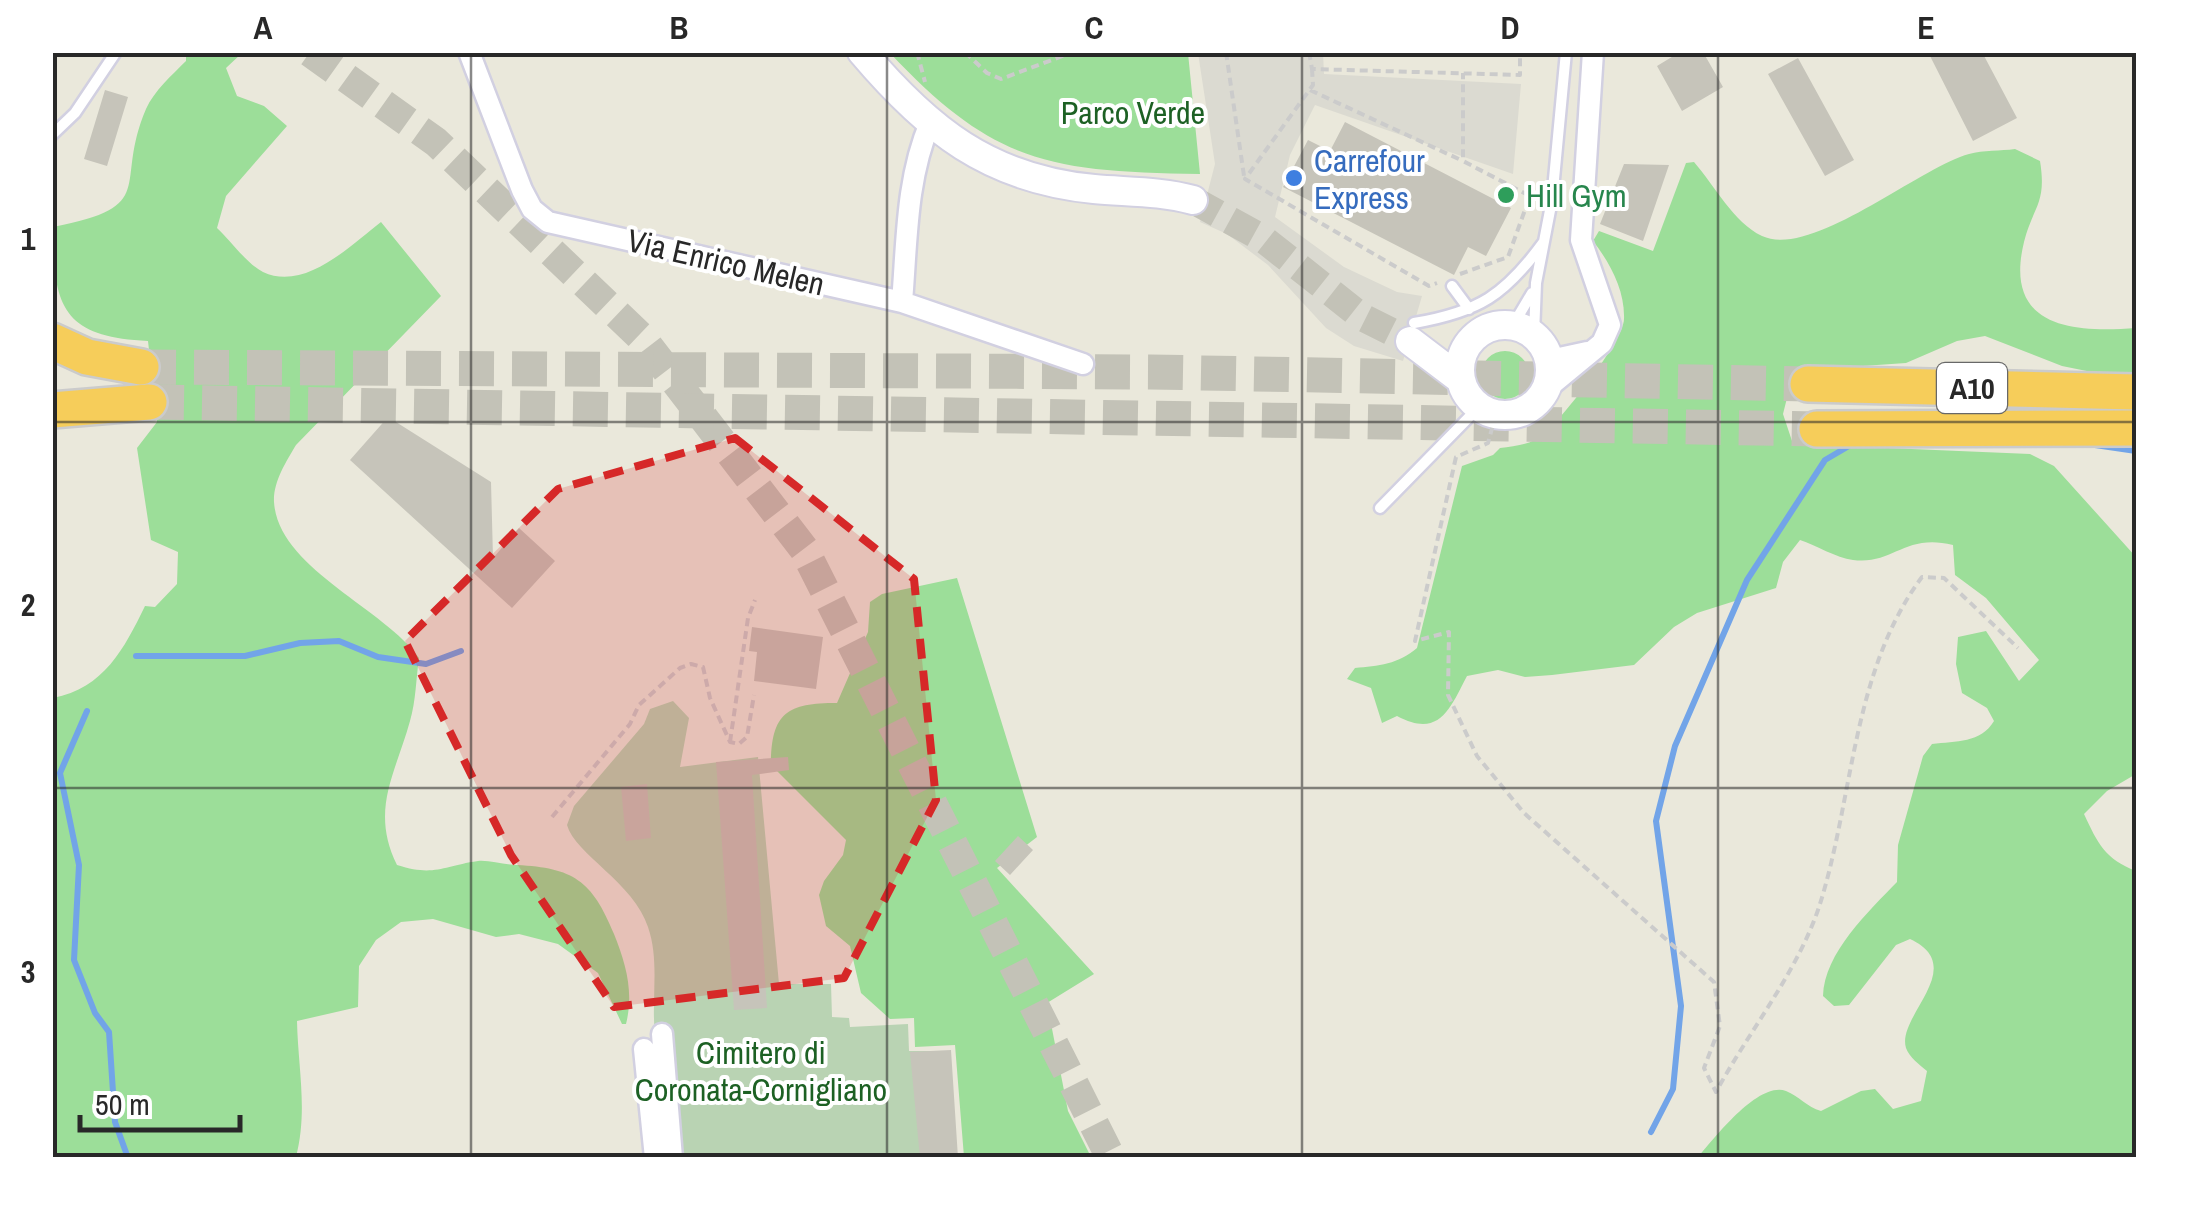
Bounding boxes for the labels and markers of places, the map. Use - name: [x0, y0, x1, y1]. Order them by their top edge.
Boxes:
- place label: Carrefour Express: [1314, 139, 1425, 219]
- marker: Carrefour Express: [1283, 167, 1305, 189]
- place label: Hill Gym: [1526, 174, 1627, 217]
- marker: Hill Gym: [1495, 184, 1517, 206]

